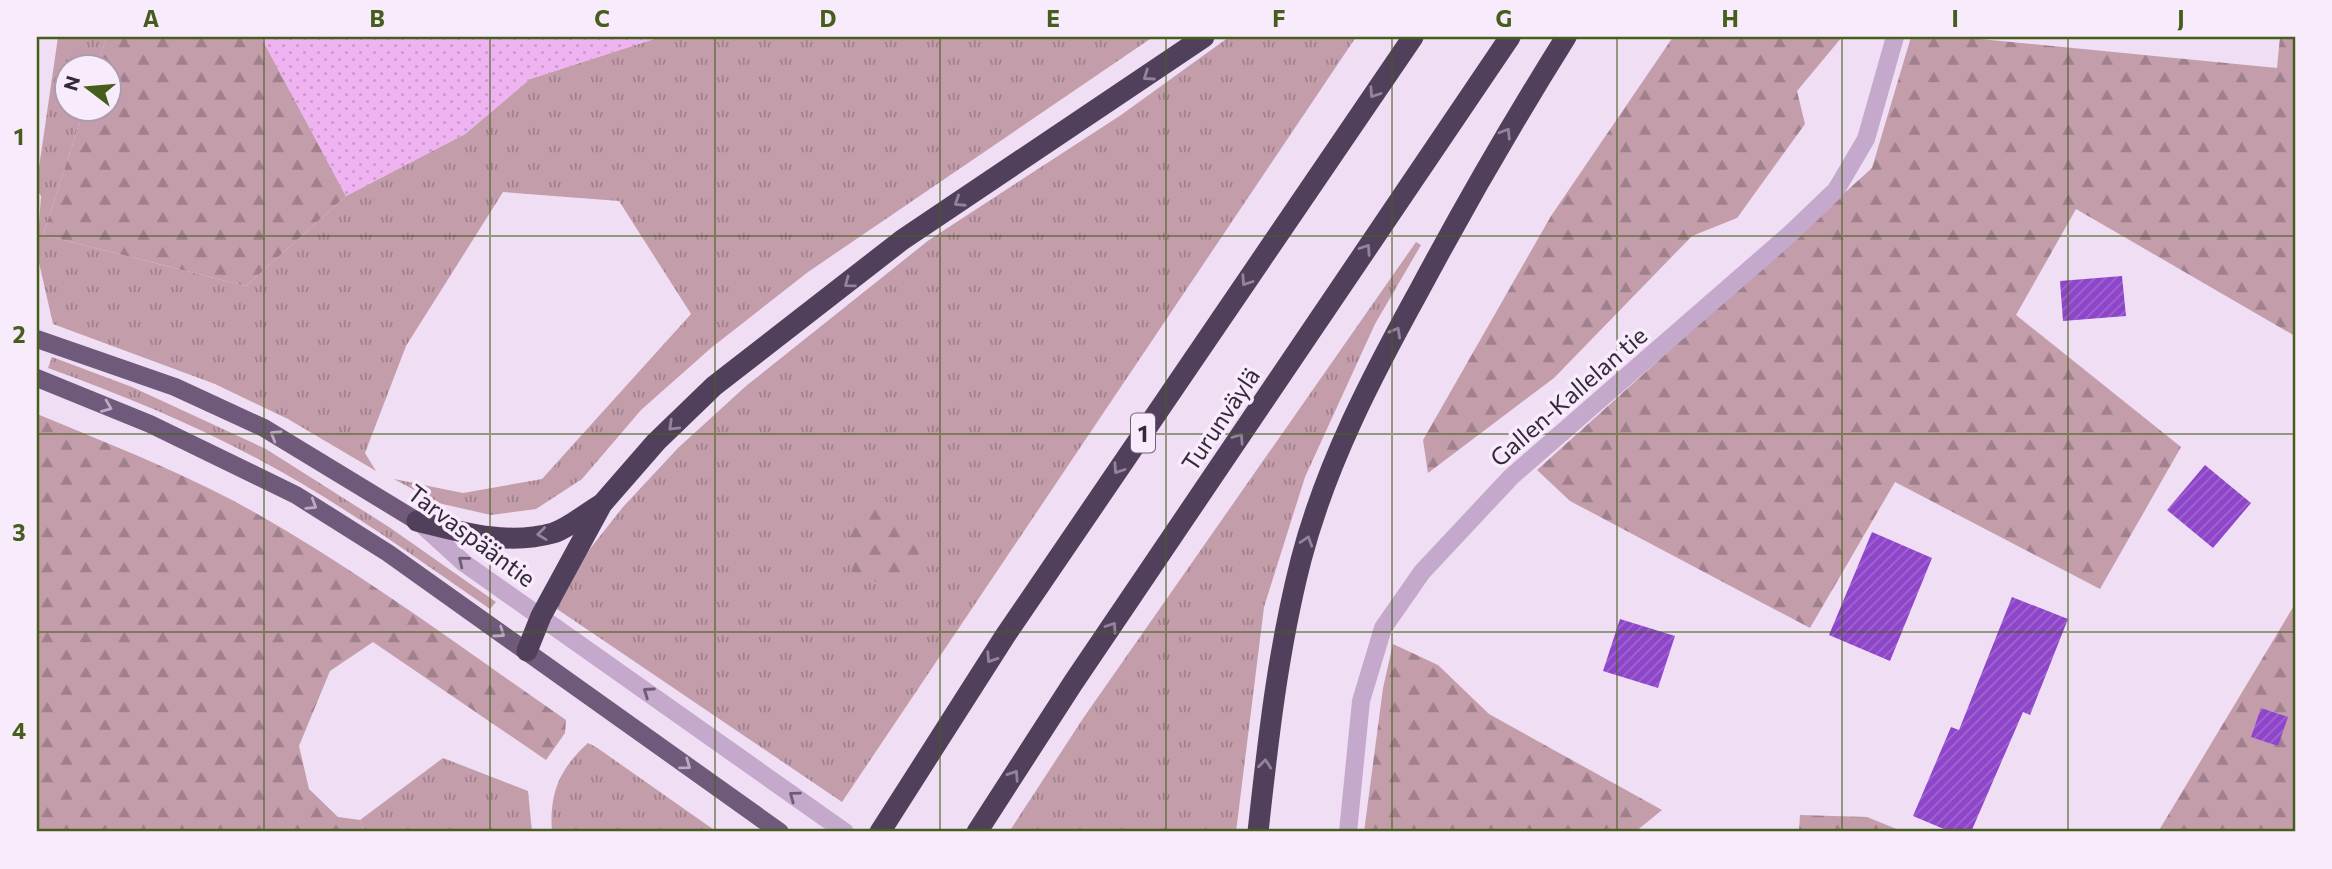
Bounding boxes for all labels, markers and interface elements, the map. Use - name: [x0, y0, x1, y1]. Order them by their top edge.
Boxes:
- text: A: [143, 4, 160, 32]
- text: B: [369, 4, 385, 32]
- text: C: [594, 4, 610, 32]
- text: D: [820, 4, 837, 32]
- text: E: [1046, 4, 1060, 32]
- text: F: [1272, 4, 1286, 32]
- text: G: [1496, 4, 1512, 32]
- text: H: [1721, 4, 1739, 32]
- text: I: [1951, 4, 1959, 32]
- text: J: [2177, 4, 2185, 32]
- north arrow: [52, 52, 122, 122]
- one-way arrow: [1143, 68, 1156, 80]
- text: N: [58, 73, 84, 93]
- one-way arrow: [1370, 85, 1382, 98]
- text: 1: [14, 122, 24, 150]
- one-way arrow: [1497, 128, 1510, 141]
- one-way arrow: [954, 194, 967, 207]
- one-way arrow: [1358, 244, 1371, 257]
- one-way arrow: [1242, 273, 1254, 286]
- one-way arrow: [844, 275, 857, 287]
- text: 2: [12, 320, 26, 348]
- street label: Gallen-Kallelan tie: [1484, 320, 1652, 472]
- one-way arrow: [1388, 327, 1401, 340]
- street label: Turunväylä: [1175, 362, 1265, 476]
- one-way arrow: [101, 398, 113, 412]
- road number: 1: [1131, 414, 1155, 452]
- one-way arrow: [668, 418, 681, 430]
- one-way arrow: [269, 430, 282, 443]
- one-way arrow: [1231, 433, 1243, 446]
- one-way arrow: [1113, 462, 1126, 475]
- street label: Tarvaspääntie: [402, 478, 542, 592]
- one-way arrow: [304, 497, 317, 510]
- text: 3: [12, 518, 26, 546]
- one-way arrow: [536, 526, 548, 541]
- one-way arrow: [1299, 536, 1313, 548]
- one-way arrow: [458, 557, 471, 569]
- one-way arrow: [1103, 621, 1116, 634]
- one-way arrow: [492, 625, 505, 637]
- one-way arrow: [987, 650, 999, 663]
- one-way arrow: [643, 688, 656, 700]
- text: 4: [12, 716, 26, 744]
- one-way arrow: [678, 757, 690, 769]
- one-way arrow: [1257, 759, 1272, 770]
- one-way arrow: [1006, 770, 1018, 783]
- one-way arrow: [789, 792, 802, 804]

